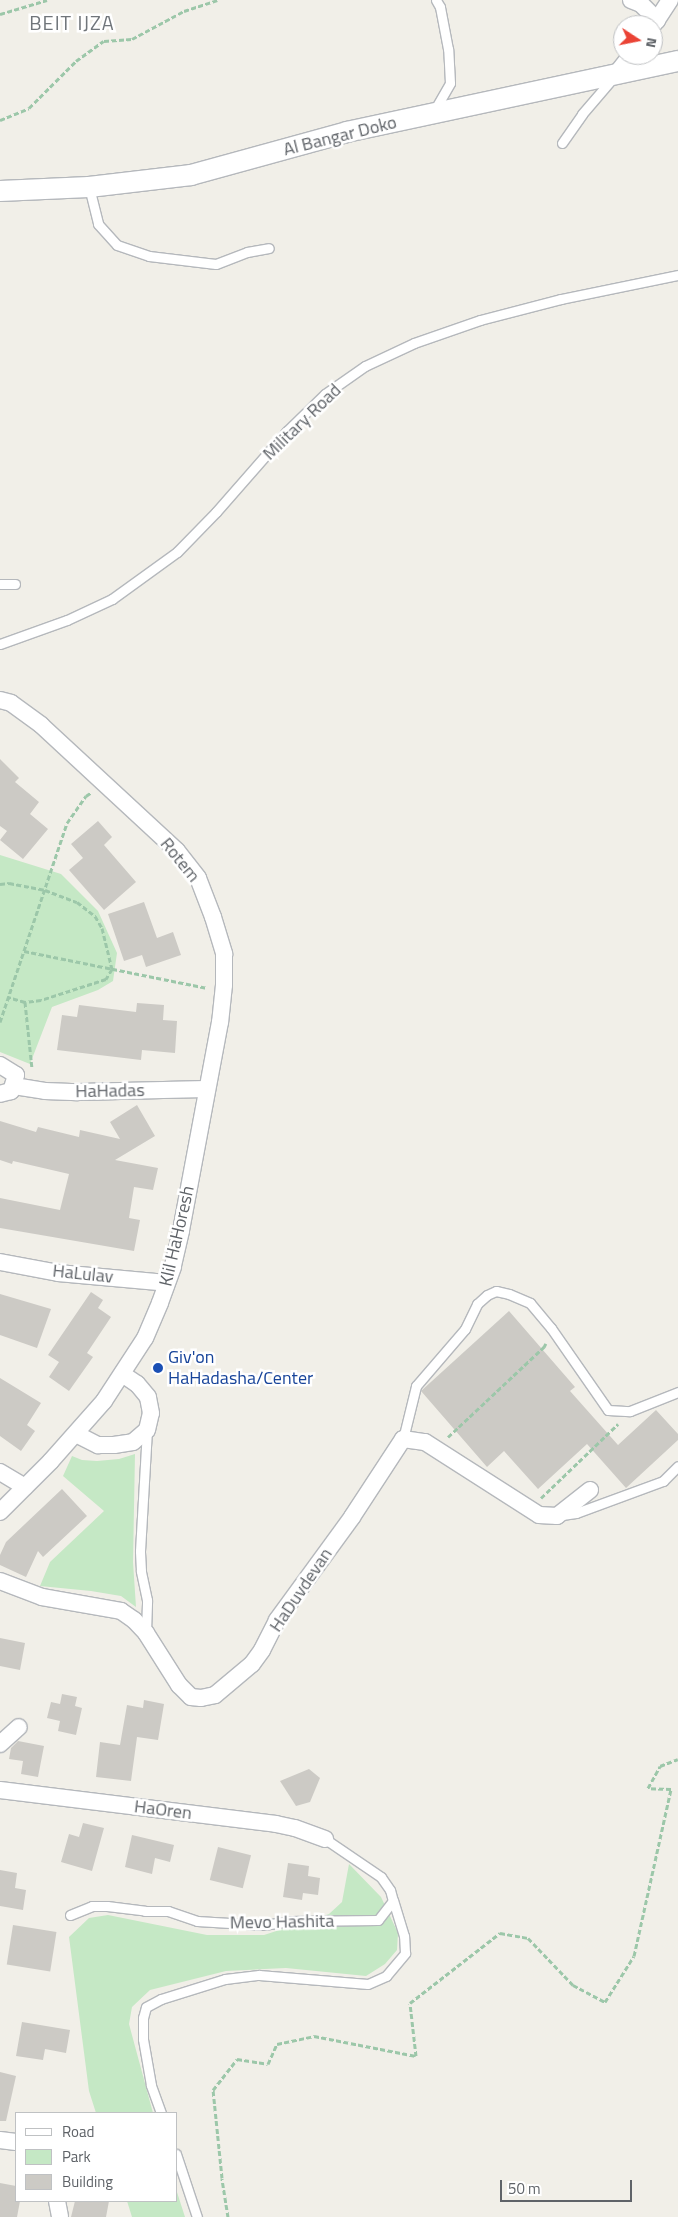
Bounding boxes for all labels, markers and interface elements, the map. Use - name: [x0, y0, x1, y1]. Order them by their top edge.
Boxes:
- district label: BEIT IJZA: [28, 10, 116, 34]
- north arrow: [613, 15, 663, 65]
- text: N: [641, 36, 663, 50]
- street label: Al Bangar Doko: [281, 111, 399, 161]
- street label: Military Road: [258, 379, 346, 465]
- street label: Rotem: [156, 833, 204, 887]
- street label: HaHadas: [75, 1080, 145, 1102]
- street label: Klil HaHoresh: [155, 1184, 199, 1288]
- street label: HaLulav: [52, 1260, 114, 1288]
- place label: Giv'on HaHadasha/Center: [168, 1347, 313, 1390]
- marker: Giv'on HaHadasha/Center: [152, 1362, 164, 1374]
- street label: HaDuvdevan: [265, 1544, 337, 1636]
- street label: HaOren: [133, 1796, 193, 1824]
- street label: Mevo Hashita: [230, 1910, 334, 1934]
- legend: [15, 2112, 178, 2202]
- text: Road: [62, 2120, 94, 2143]
- text: Park: [62, 2145, 91, 2168]
- text: Building: [62, 2170, 113, 2193]
- scale bar: [503, 2170, 636, 2202]
- text: 50 m: [508, 2177, 541, 2200]

